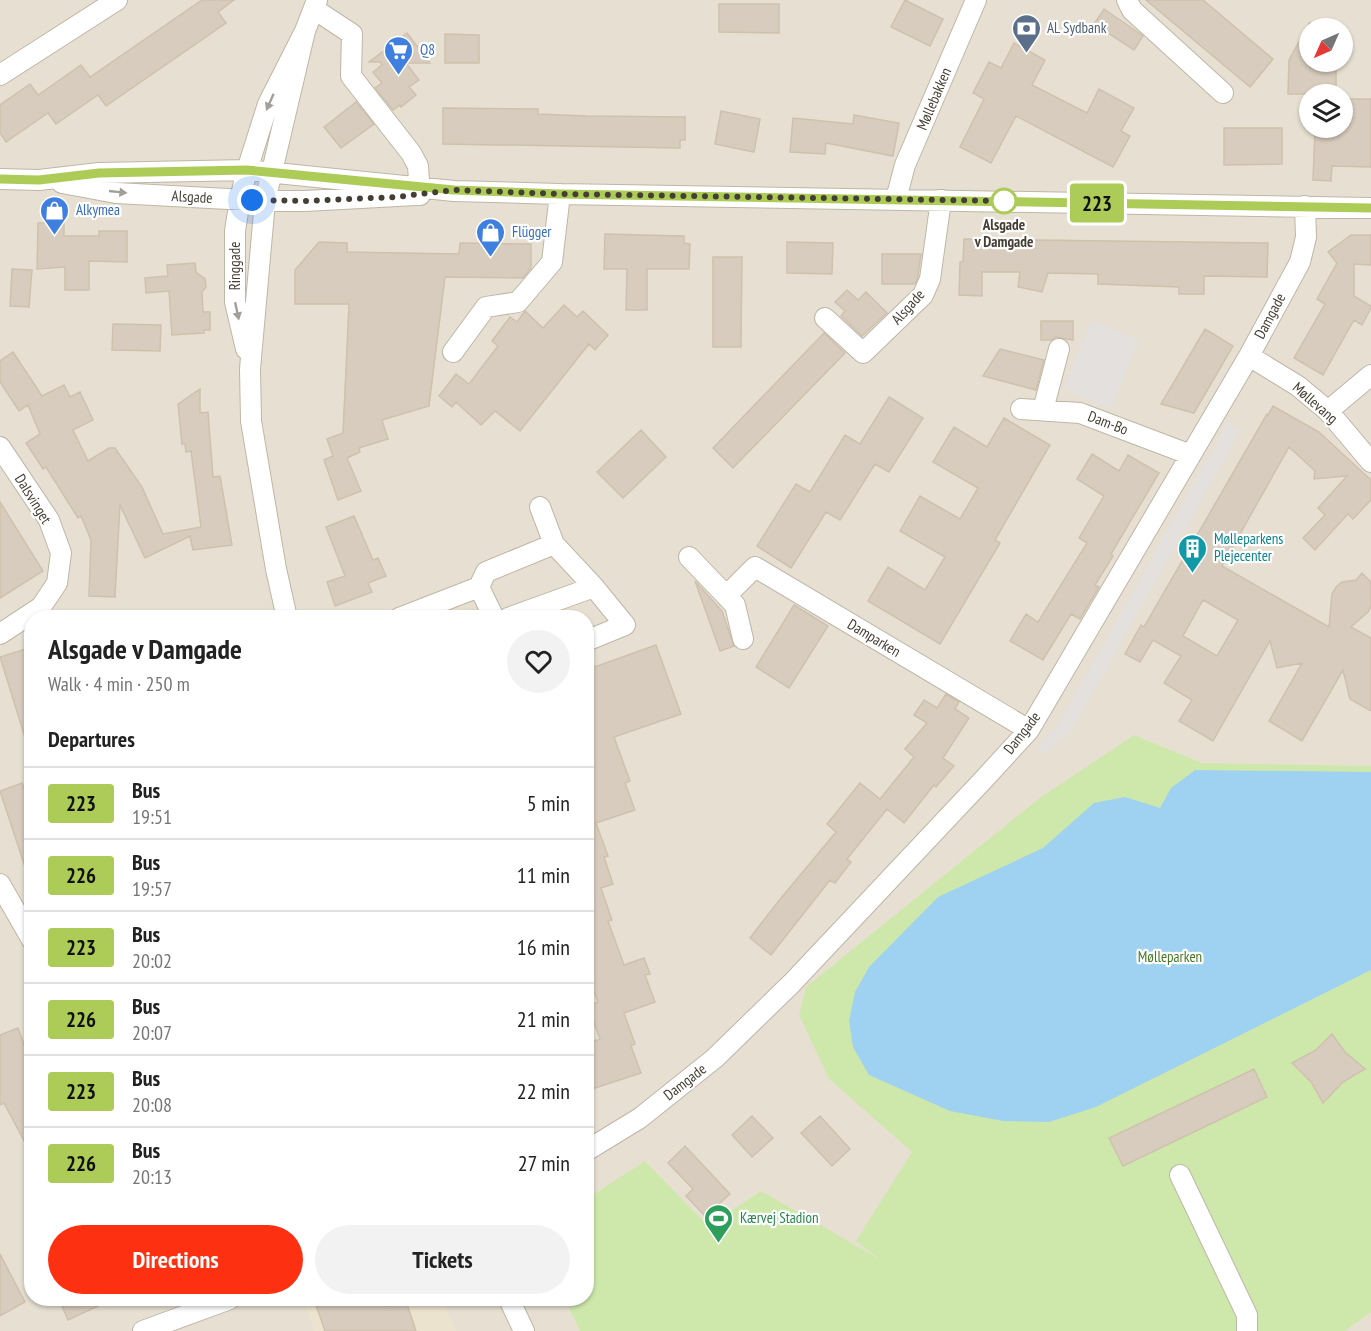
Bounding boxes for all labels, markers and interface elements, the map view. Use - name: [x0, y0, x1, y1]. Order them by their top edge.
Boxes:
- bank icon: AL Sydbank: [1010, 12, 1042, 54]
- place label: AL Sydbank: [1047, 18, 1107, 37]
- north arrow: [1299, 18, 1353, 72]
- map controls: [1299, 18, 1353, 138]
- supermarket icon: Q8: [383, 34, 415, 76]
- place label: Q8: [420, 40, 435, 59]
- street label: Møllebakken: [912, 65, 955, 133]
- button: layers: [1299, 84, 1353, 138]
- one-way arrow: [265, 93, 274, 111]
- line badge: 223: [1062, 184, 1132, 222]
- your location: [237, 185, 267, 215]
- street label: Alsgade: [171, 186, 213, 207]
- one-way arrow: [108, 187, 127, 197]
- marker: Alsgade v Damgade: [991, 188, 1017, 214]
- text: 223: [1082, 190, 1112, 217]
- shop icon: Alkymea: [39, 194, 71, 236]
- place label: Alkymea: [76, 200, 120, 219]
- place label: Alsgade v Damgade: [974, 215, 1033, 251]
- shop icon: Flügger: [475, 216, 507, 258]
- place label: Flügger: [512, 222, 552, 241]
- street label: Ringgade: [225, 242, 244, 290]
- street label: Alsgade: [887, 285, 928, 328]
- street label: Damgade: [1250, 290, 1289, 342]
- one-way arrow: [233, 302, 242, 321]
- street label: Møllevang: [1289, 378, 1342, 427]
- street label: Dam-Bo: [1085, 406, 1131, 439]
- street label: Dalsvinget: [11, 470, 56, 527]
- place label: Mølleparkens Plejecenter: [1214, 529, 1283, 565]
- building icon: Mølleparkens Plejecenter: [1177, 532, 1209, 574]
- street label: Damparken: [844, 614, 904, 661]
- text: Alsgade v Damgade: [48, 630, 242, 667]
- button: heart: [507, 630, 570, 693]
- text: Walk · 4 min · 250 m: [48, 671, 190, 697]
- street label: Damgade: [999, 708, 1044, 758]
- text: Departures: [48, 725, 135, 753]
- text: Bus: [132, 776, 160, 804]
- text: 5 min: [527, 789, 570, 817]
- text: 223: [66, 790, 96, 817]
- text: 19:51: [132, 804, 172, 830]
- text: Bus: [132, 848, 160, 876]
- text: 11 min: [517, 861, 570, 889]
- text: 226: [66, 862, 96, 889]
- text: 19:57: [132, 876, 172, 902]
- text: Bus: [132, 920, 160, 948]
- text: 16 min: [517, 933, 570, 961]
- text: 223: [66, 934, 96, 961]
- park label: Mølleparken: [1138, 947, 1202, 966]
- text: 20:02: [132, 948, 172, 974]
- text: Bus: [132, 992, 160, 1020]
- text: 21 min: [517, 1005, 570, 1033]
- text: 226: [66, 1006, 96, 1033]
- text: 20:07: [132, 1020, 172, 1046]
- street label: Damgade: [660, 1059, 710, 1104]
- text: Bus: [132, 1064, 160, 1092]
- text: 22 min: [517, 1077, 570, 1105]
- text: 223: [66, 1078, 96, 1105]
- text: 20:08: [132, 1092, 172, 1118]
- text: Bus: [132, 1136, 160, 1164]
- text: 27 min: [518, 1149, 570, 1177]
- text: 226: [66, 1150, 96, 1177]
- text: 20:13: [132, 1164, 172, 1190]
- sports icon: Kærvej Stadion: [703, 1202, 735, 1244]
- place label: Kærvej Stadion: [740, 1208, 819, 1227]
- button: Directions: [48, 1225, 303, 1294]
- button: Tickets: [315, 1225, 570, 1294]

